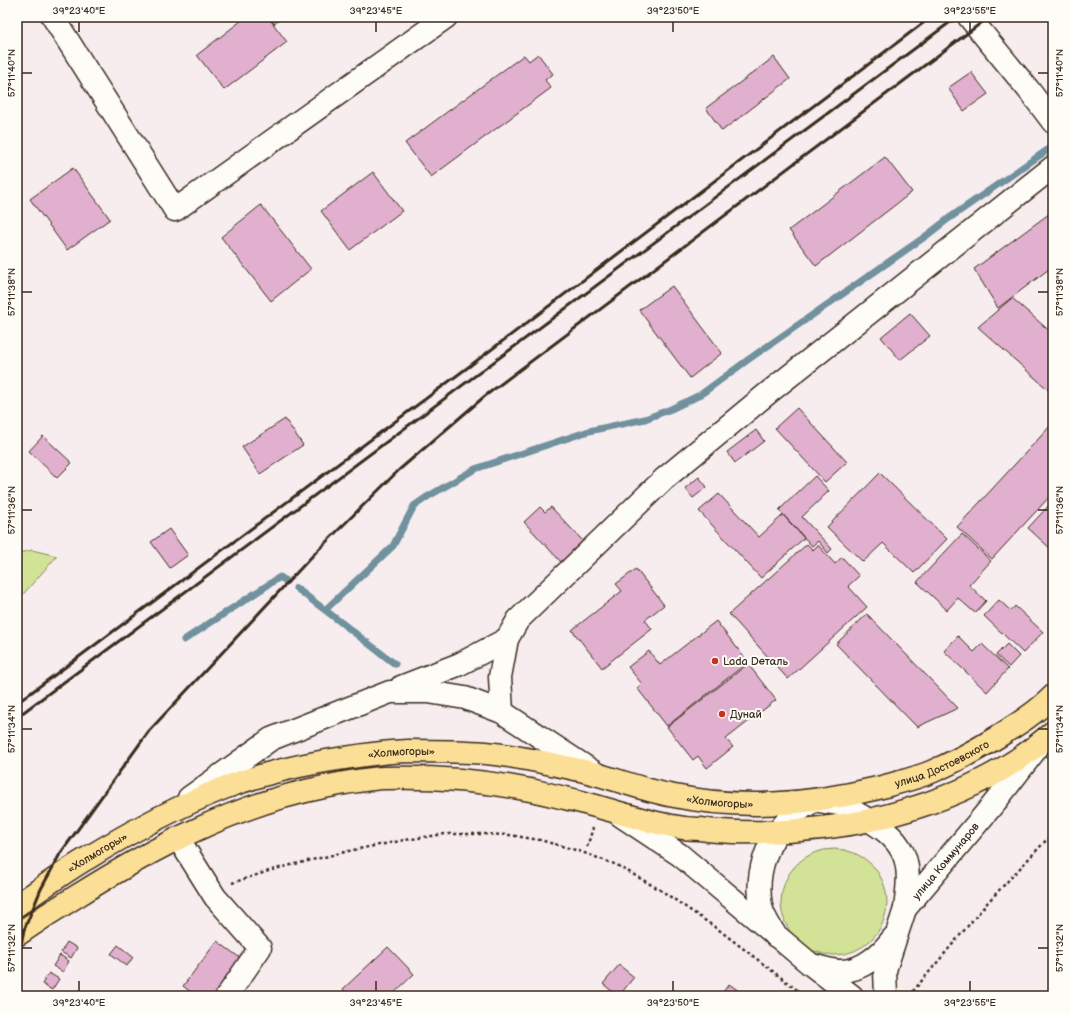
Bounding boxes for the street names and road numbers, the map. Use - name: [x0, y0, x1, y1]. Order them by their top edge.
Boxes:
- street label: улица Достоевского: [893, 738, 992, 790]
- street label: «Холмогоры»: [367, 745, 435, 761]
- street label: «Холмогоры»: [685, 792, 753, 811]
- street label: улица Коммунаров: [910, 820, 982, 902]
- street label: «Холмогоры»: [65, 830, 130, 876]

